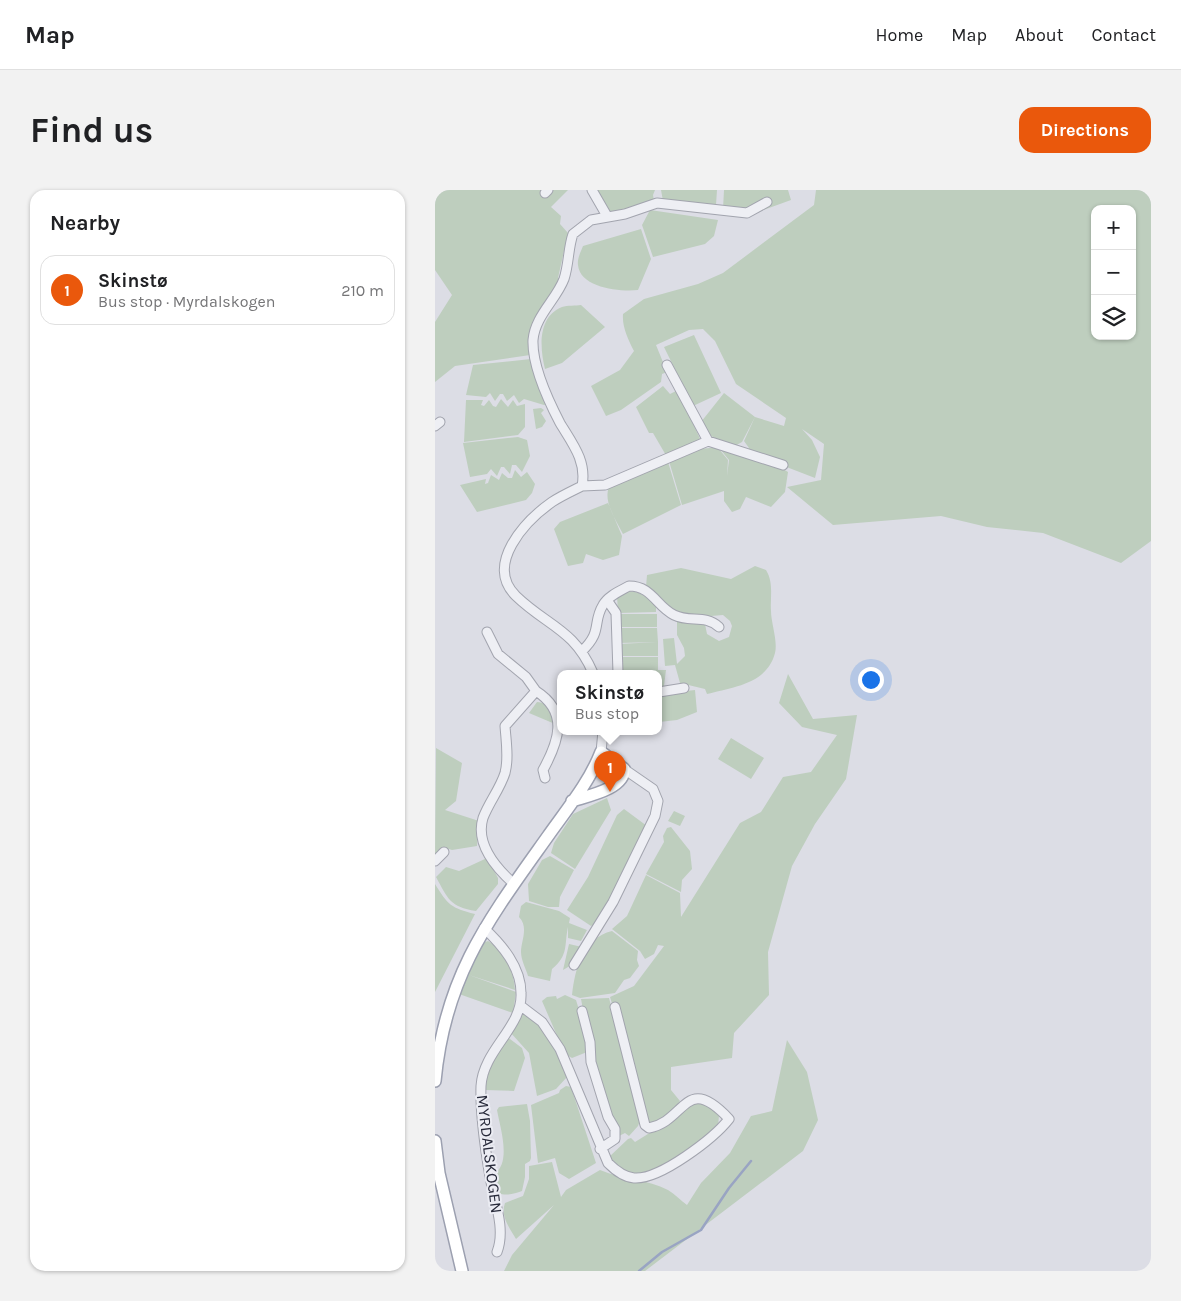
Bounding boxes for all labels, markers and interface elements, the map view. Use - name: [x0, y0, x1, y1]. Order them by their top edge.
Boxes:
- text: Map: [25, 21, 75, 49]
- text: Home: [875, 24, 923, 46]
- text: Map: [951, 24, 987, 46]
- text: About: [1015, 24, 1064, 46]
- text: Contact: [1092, 24, 1156, 46]
- button: Directions: [1019, 107, 1151, 153]
- text: Find us: [30, 110, 153, 151]
- map controls: [1091, 205, 1136, 340]
- button: +: [1091, 205, 1136, 250]
- text: Nearby: [50, 211, 120, 235]
- button: −: [1091, 250, 1136, 295]
- text: Skinstø: [98, 270, 168, 292]
- text: 1: [64, 281, 70, 300]
- text: 210 m: [341, 281, 384, 300]
- text: Bus stop · Myrdalskogen: [98, 292, 275, 311]
- button: layers: [1091, 295, 1136, 340]
- your location: [858, 667, 884, 693]
- popup: [557, 670, 662, 735]
- text: Skinstø: [575, 682, 644, 704]
- text: Bus stop: [575, 704, 639, 723]
- pin: 1: [594, 751, 626, 792]
- street label: MYRDALSKOGEN: [473, 1094, 506, 1214]

